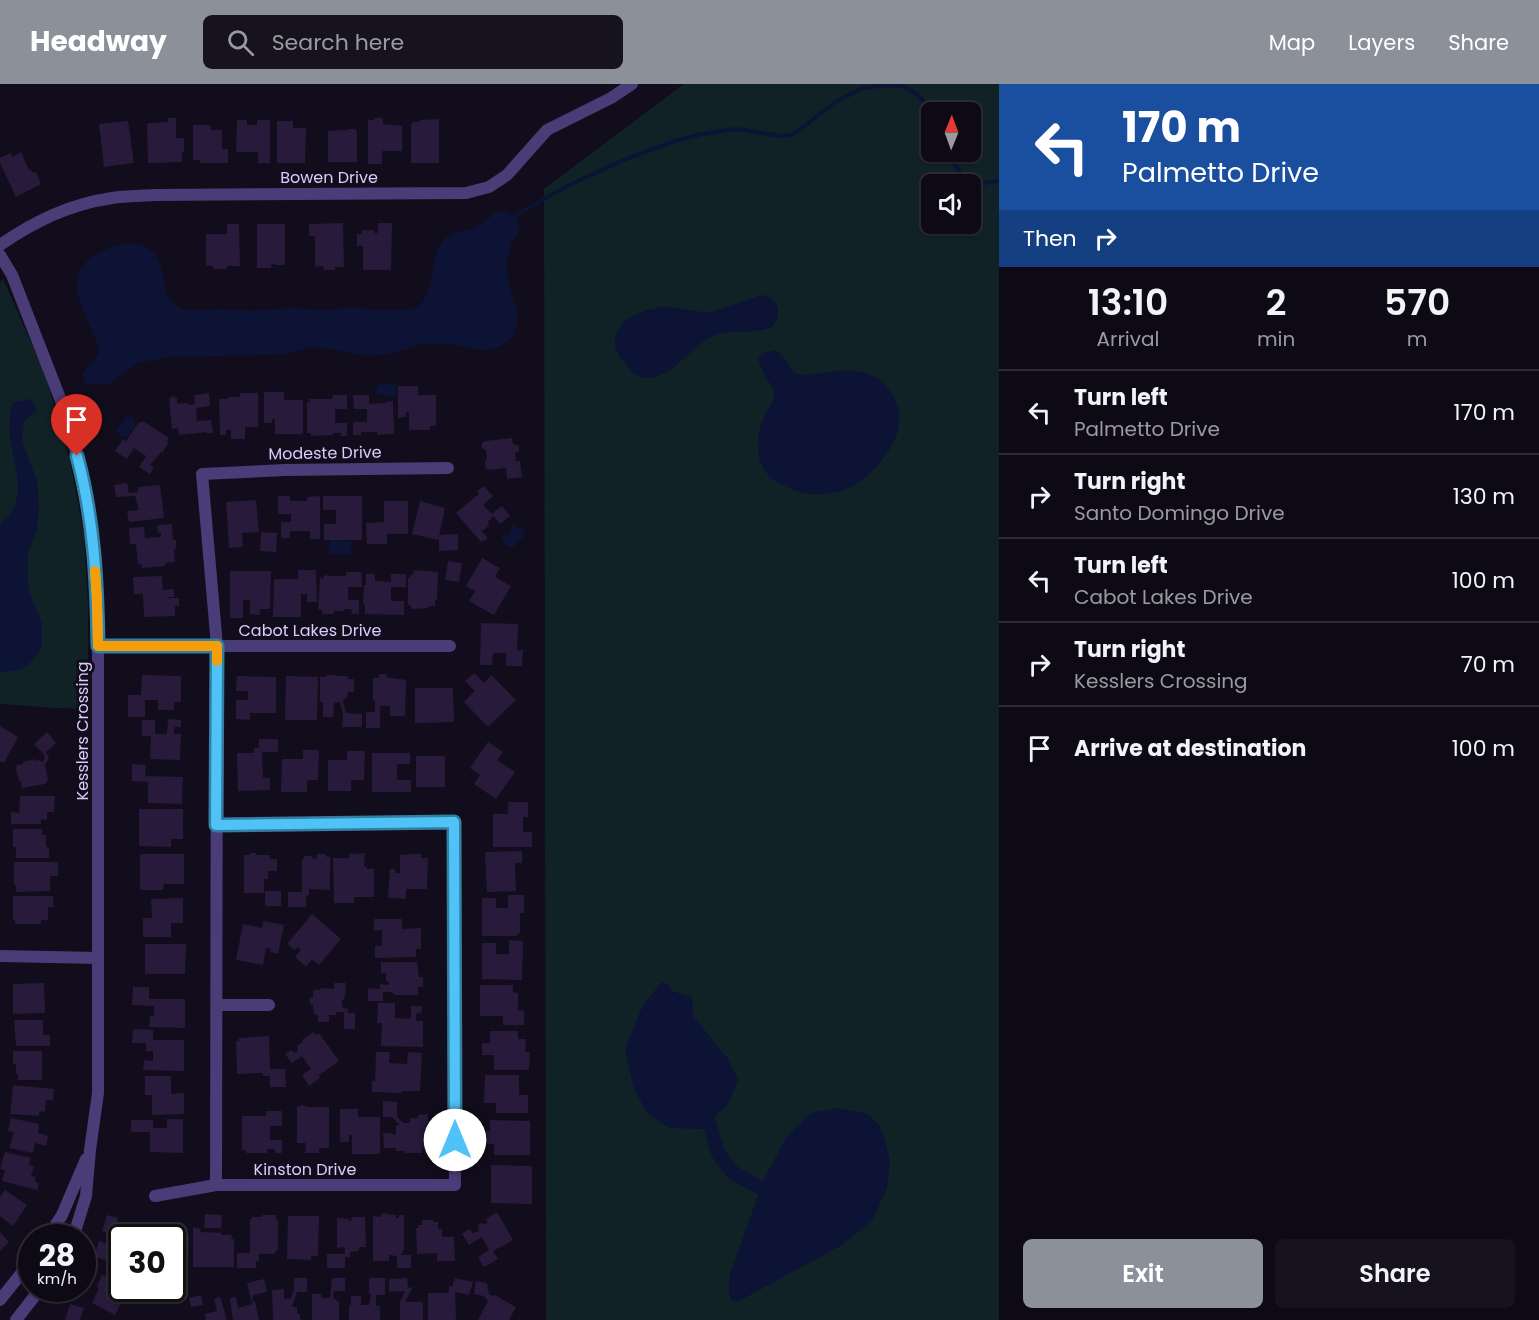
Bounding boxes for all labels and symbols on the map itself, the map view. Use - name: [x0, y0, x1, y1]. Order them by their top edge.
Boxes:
- north arrow: [921, 102, 981, 162]
- street label: Bowen Drive: [280, 166, 378, 189]
- pin: [51, 394, 102, 456]
- street label: Modeste Drive: [268, 441, 382, 465]
- street label: Cabot Lakes Drive: [239, 619, 382, 642]
- street label: Kesslers Crossing: [71, 662, 94, 800]
- position arrow: [423, 1108, 487, 1172]
- street label: Kinston Drive: [254, 1158, 356, 1181]
- speed limit sign: 30: [108, 1224, 186, 1302]

